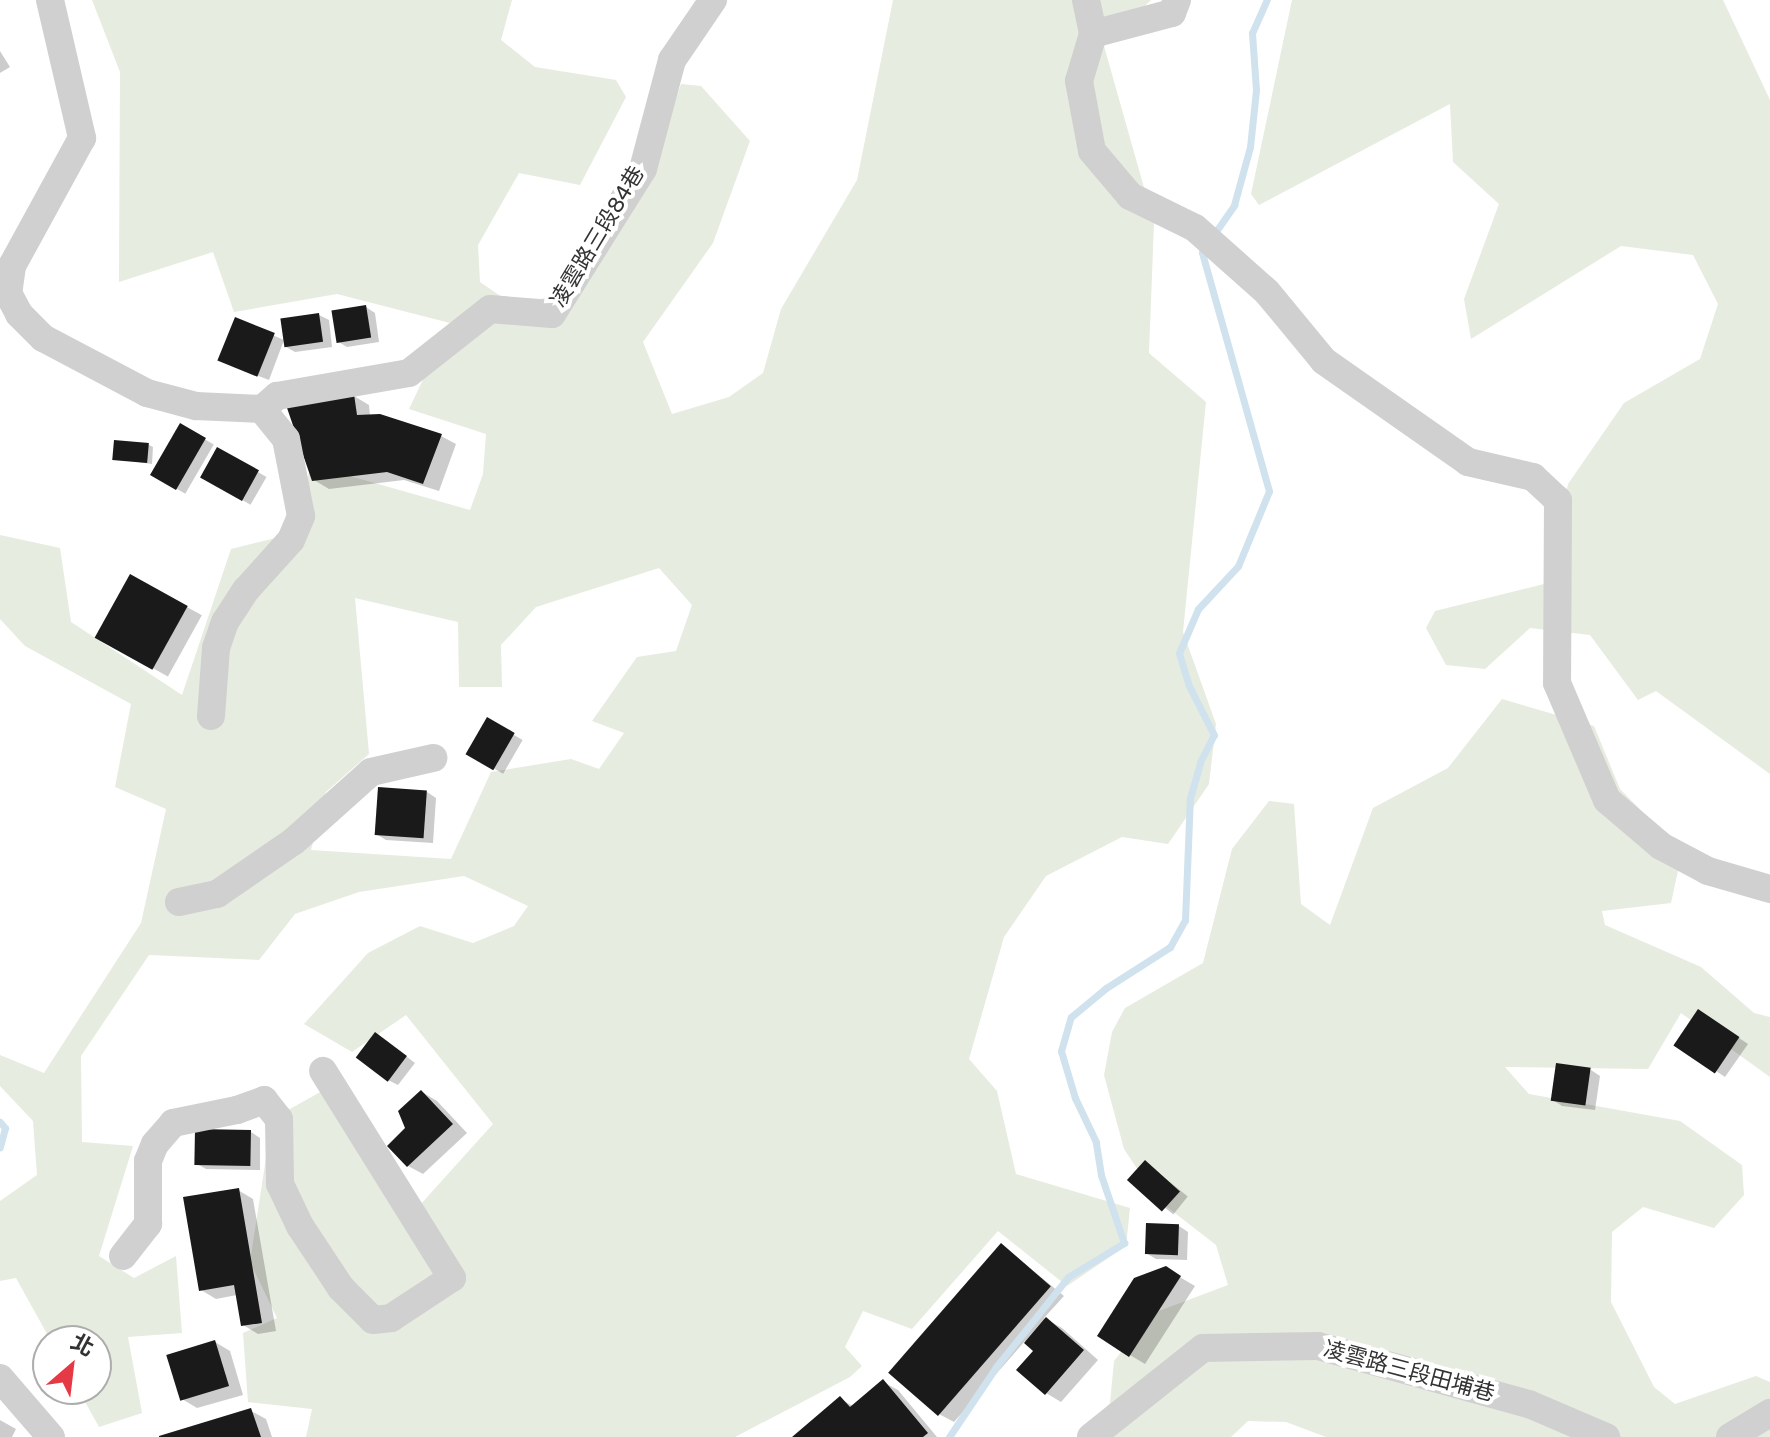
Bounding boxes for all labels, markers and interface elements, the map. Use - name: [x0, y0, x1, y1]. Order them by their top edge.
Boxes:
- street label: 凌雲路三段84巷: [546, 162, 650, 312]
- north arrow: [32, 1325, 112, 1405]
- text: 北: [66, 1329, 98, 1362]
- street label: 凌雲路三段田埔巷: [1321, 1336, 1497, 1408]

